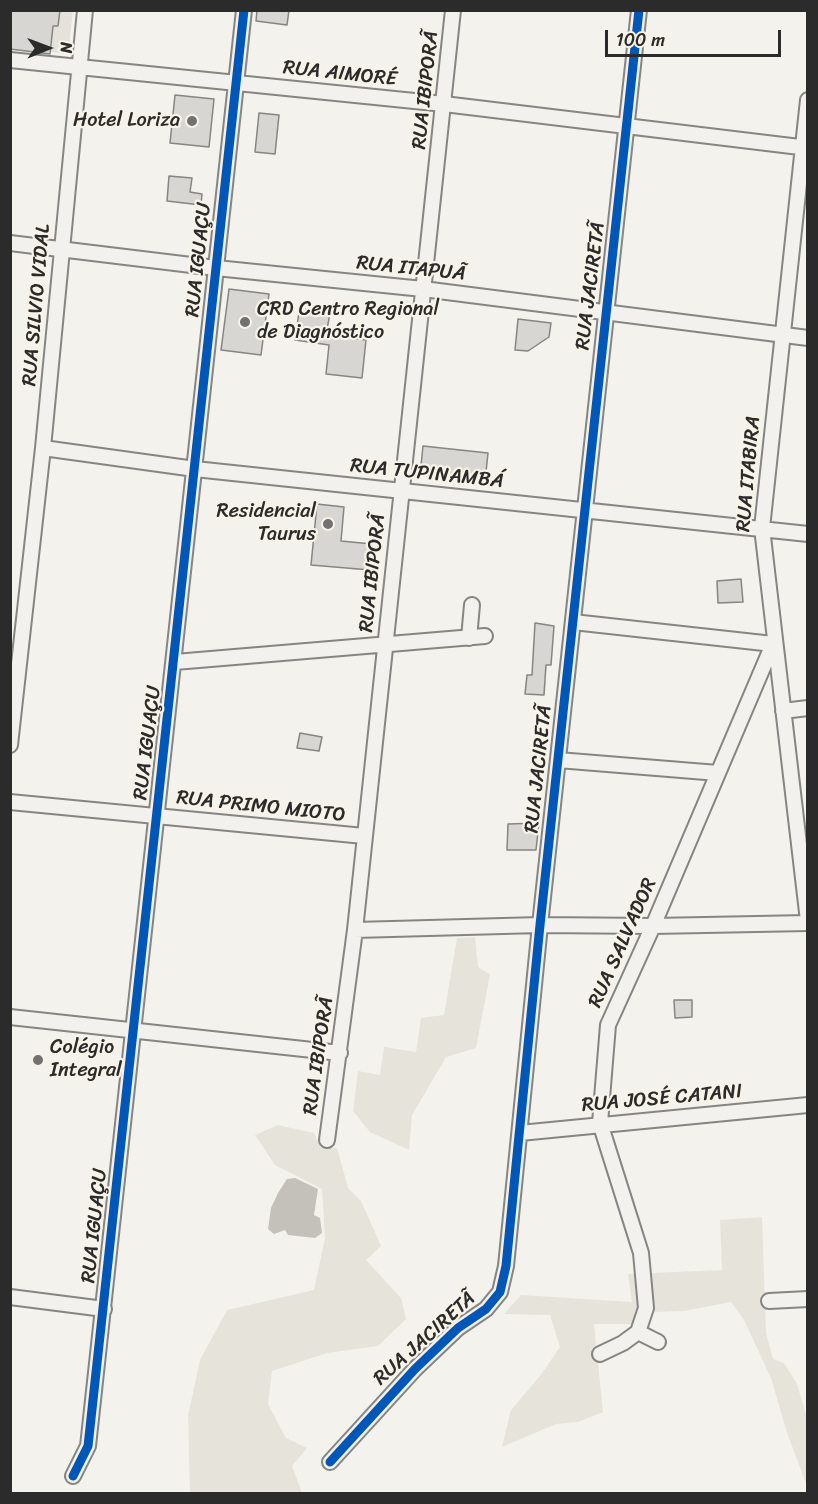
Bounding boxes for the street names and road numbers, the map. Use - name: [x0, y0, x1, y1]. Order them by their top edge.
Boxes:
- street label: RUA IBIPORÃ: [408, 30, 444, 150]
- street label: RUA AIMORÉ: [282, 56, 398, 92]
- street label: RUA IGUAÇU: [181, 202, 217, 318]
- street label: RUA JACIRETÃ: [571, 221, 611, 351]
- street label: RUA SILVIO VIDAL: [18, 223, 56, 387]
- street label: RUA ITAPUÃ: [355, 251, 467, 287]
- street label: RUA ITABIRA: [732, 415, 766, 533]
- street label: RUA TUPINAMBÁ: [349, 454, 505, 494]
- street label: RUA IBIPORÃ: [355, 513, 391, 633]
- street label: RUA IGUAÇU: [129, 685, 167, 801]
- street label: RUA JACIRETÃ: [520, 704, 558, 834]
- street label: RUA PRIMO MIOTO: [175, 786, 347, 828]
- street label: RUA SALVADOR: [584, 874, 662, 1012]
- street label: RUA IBIPORÃ: [299, 995, 339, 1117]
- street label: RUA JOSÉ CATANI: [581, 1080, 743, 1118]
- street label: RUA IGUAÇU: [77, 1168, 113, 1284]
- street label: RUA JACIRETÃ: [369, 1287, 481, 1391]

